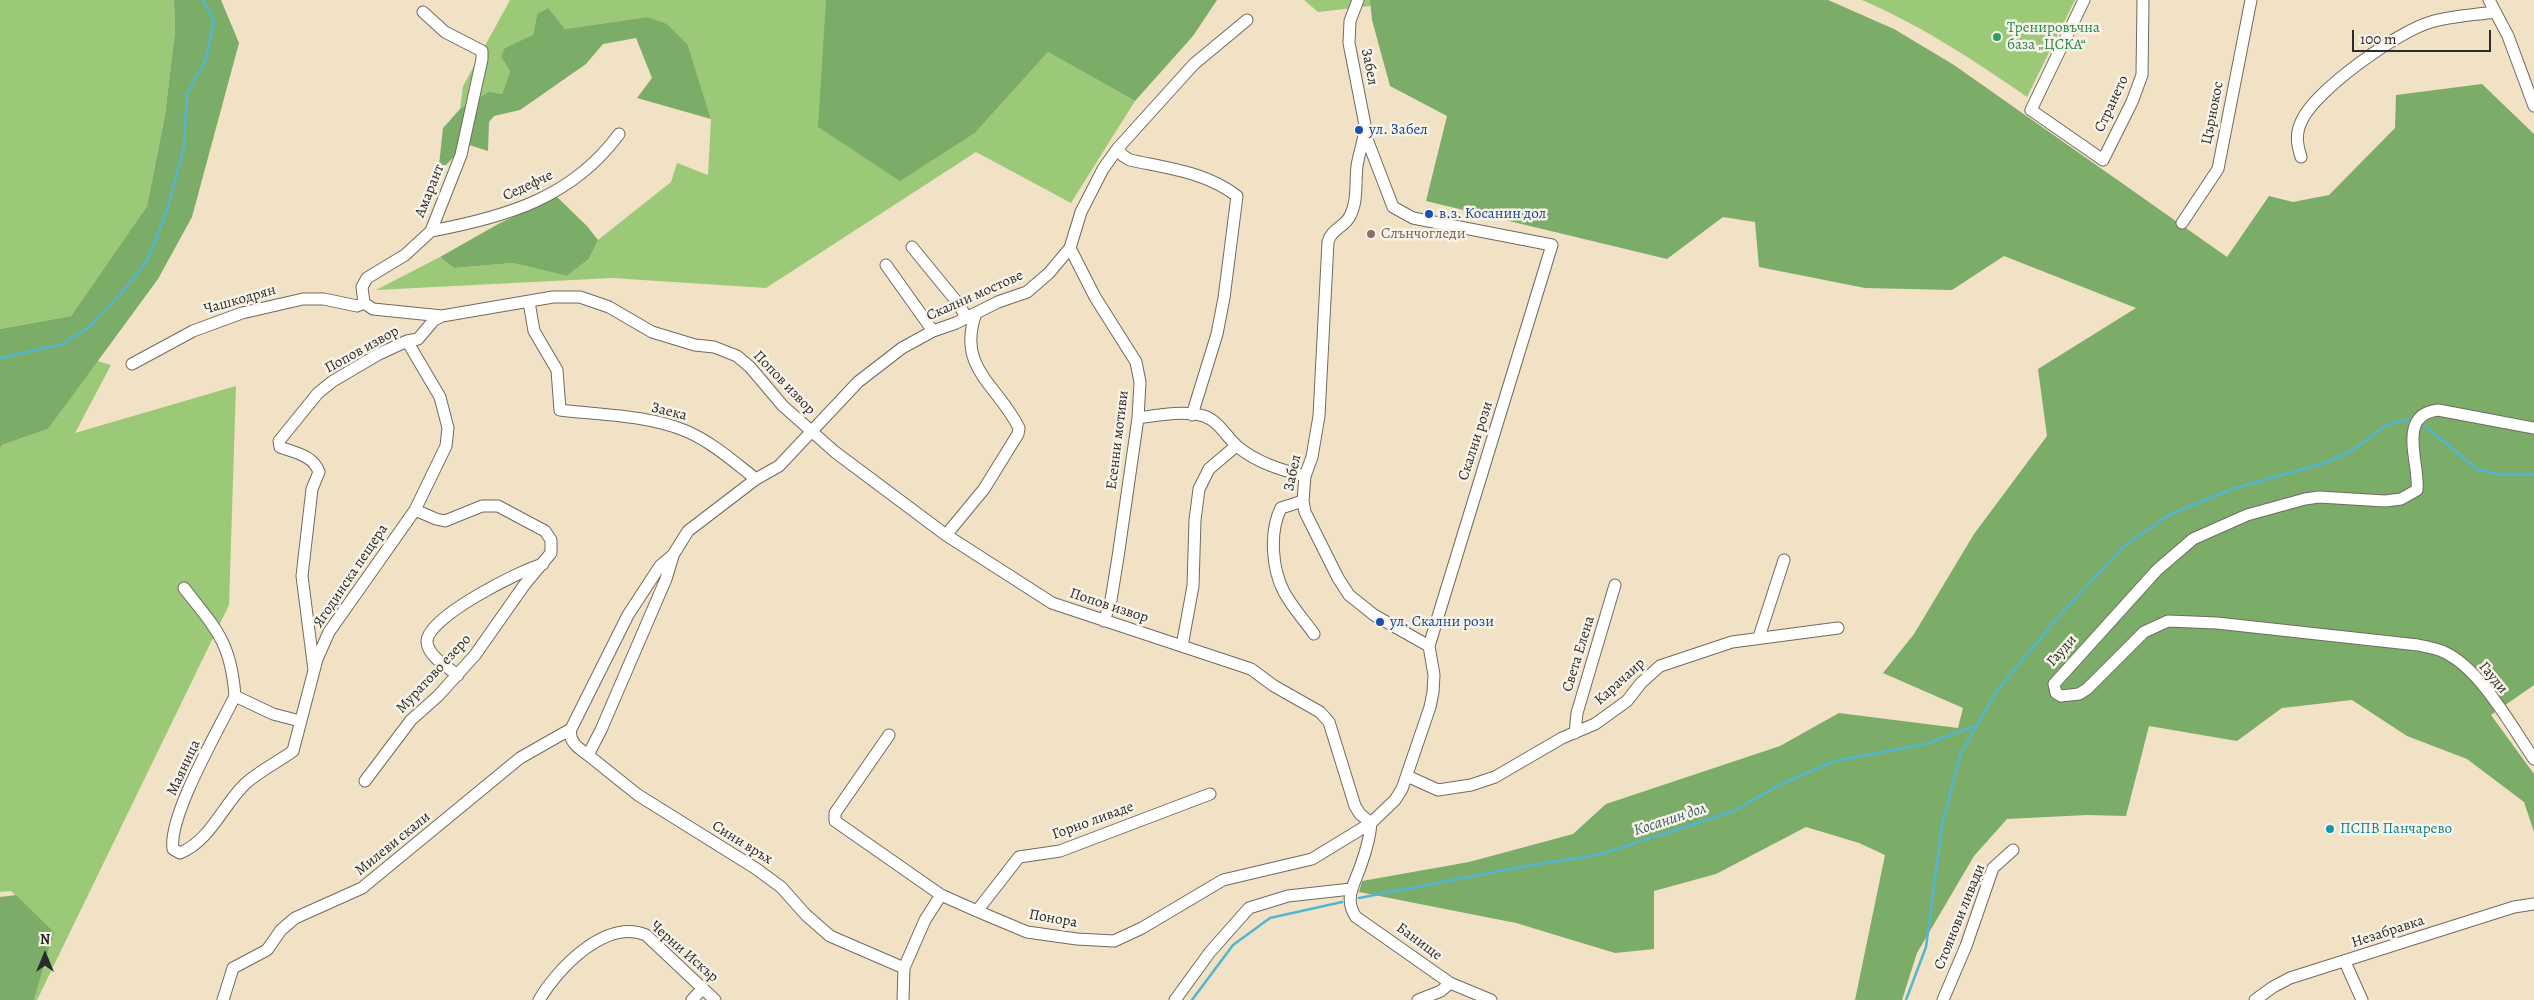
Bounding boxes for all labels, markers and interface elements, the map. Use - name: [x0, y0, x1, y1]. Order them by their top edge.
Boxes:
- place label: Тренировъчна база „ЦСКА“: [2007, 19, 2100, 54]
- scale bar: [2354, 20, 2493, 52]
- text: 100 m: [2360, 29, 2397, 49]
- marker: Тренировъчна база „ЦСКА“: [1991, 31, 2003, 43]
- street label: Забел: [1357, 47, 1381, 87]
- street label: Странето: [2091, 73, 2133, 135]
- street label: Църнокос: [2198, 80, 2228, 146]
- place label: ул. Забел: [1369, 121, 1428, 139]
- marker: ул. Забел: [1353, 124, 1365, 136]
- street label: Амарант: [411, 162, 449, 220]
- street label: Седефче: [500, 167, 556, 205]
- place label: в.з. Косанин дол: [1439, 205, 1546, 223]
- marker: в.з. Косанин дол: [1423, 208, 1435, 220]
- place label: Слънчогледи: [1381, 225, 1465, 243]
- marker: Слънчогледи: [1365, 228, 1377, 240]
- street label: Скални мостове: [924, 267, 1026, 325]
- street label: Чашкодрян: [202, 281, 278, 319]
- street label: Попов извор: [322, 322, 402, 378]
- street label: Попов извор: [749, 347, 819, 419]
- street label: Есенни мотиви: [1103, 389, 1133, 491]
- street label: Заека: [649, 399, 689, 425]
- street label: Скални рози: [1455, 399, 1497, 483]
- street label: Забел: [1280, 453, 1306, 493]
- street label: Ягодинска пещера: [310, 521, 392, 631]
- street label: Попов извор: [1067, 585, 1151, 627]
- place label: ул. Скални рози: [1390, 613, 1494, 631]
- street label: Света Елена: [1559, 614, 1599, 694]
- marker: ул. Скални рози: [1374, 616, 1386, 628]
- street label: Муратово езеро: [393, 631, 475, 717]
- street label: Гауди: [2043, 632, 2081, 670]
- street label: Карачаир: [1591, 655, 1649, 709]
- street label: Гауди: [2475, 658, 2511, 698]
- street label: Маяница: [163, 737, 205, 799]
- street label: Горно ливаде: [1050, 798, 1136, 844]
- water label: Косанин дол: [1631, 799, 1709, 841]
- street label: Милеви скали: [352, 808, 434, 880]
- street label: Сини връх: [708, 817, 776, 869]
- place label: ПСПВ Панчарево: [2340, 820, 2452, 838]
- marker: ПСПВ Панчарево: [2324, 823, 2336, 835]
- street label: Стоянови ливади: [1931, 862, 1989, 972]
- street label: Понора: [1027, 906, 1079, 932]
- street label: Незабравка: [2349, 912, 2427, 952]
- street label: Черни Искър: [646, 918, 722, 986]
- street label: Банище: [1392, 919, 1446, 965]
- north arrow: [20, 930, 70, 980]
- text: N: [40, 930, 50, 949]

